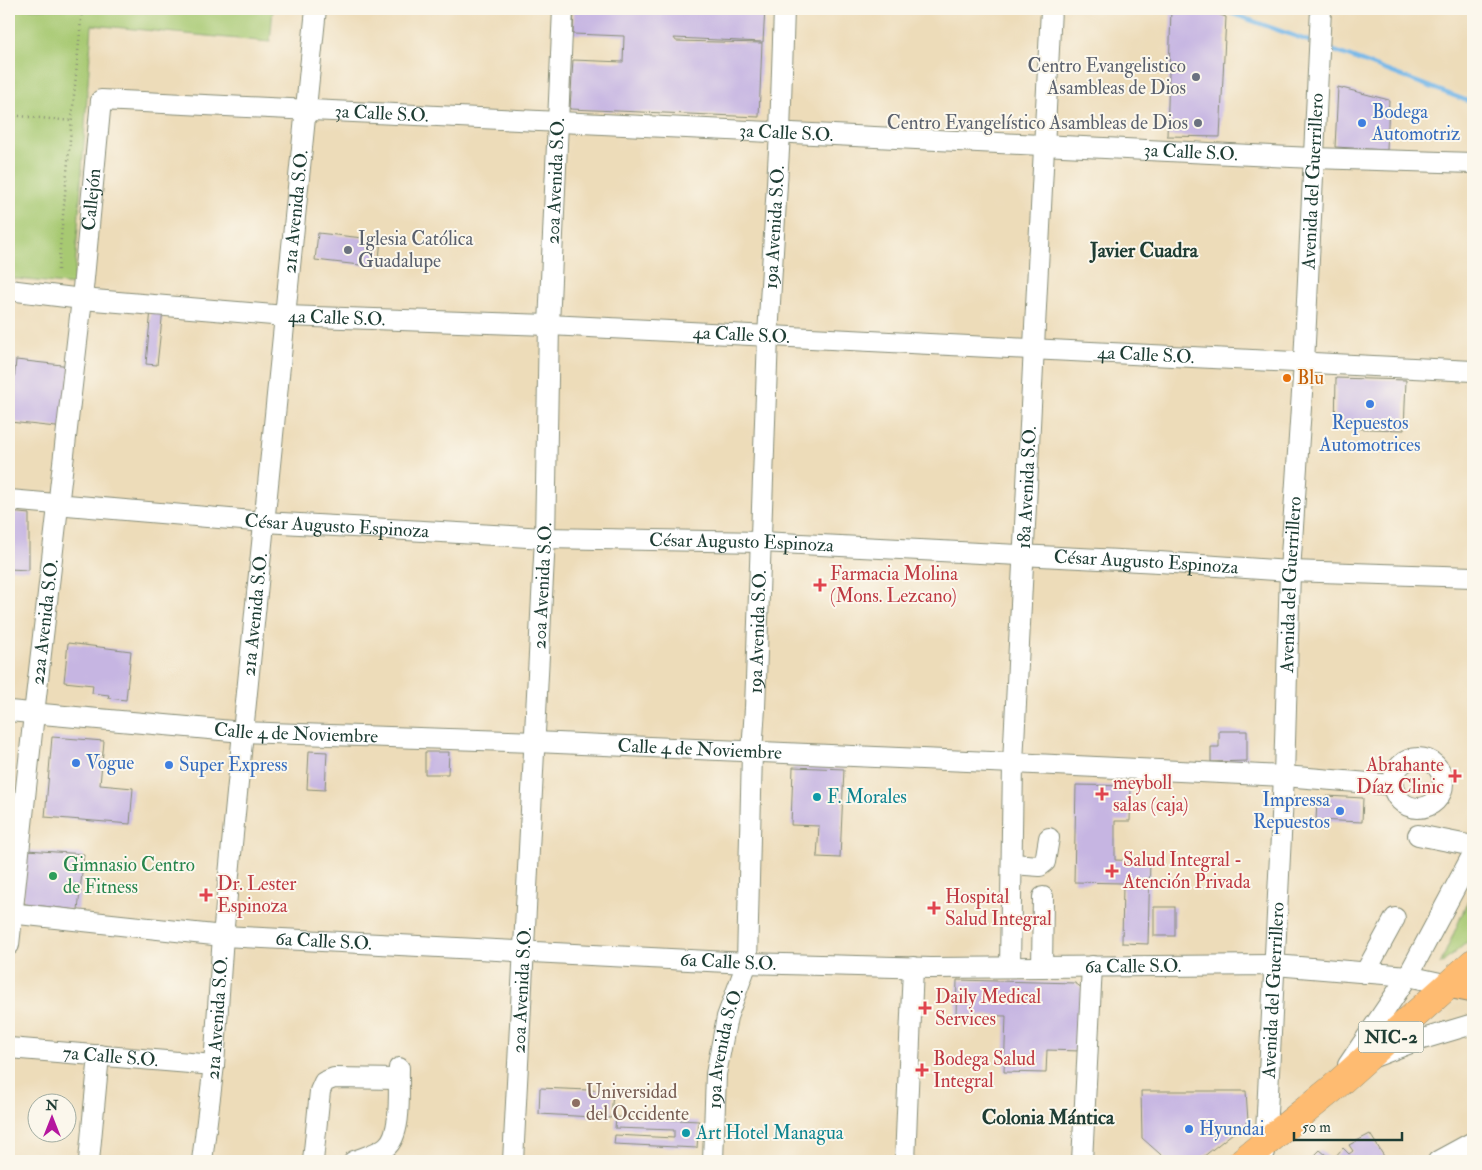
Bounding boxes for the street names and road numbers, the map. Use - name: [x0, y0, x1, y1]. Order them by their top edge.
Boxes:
- street label: Avenida del Guerrillero: [1296, 93, 1329, 271]
- street label: 3a Calle S.O.: [334, 99, 429, 128]
- street label: 20a Avenida S.O.: [541, 117, 570, 245]
- street label: 3a Calle S.O.: [738, 119, 834, 147]
- street label: 3a Calle S.O.: [1143, 138, 1238, 166]
- street label: 21a Avenida S.O.: [277, 149, 314, 274]
- street label: 19a Avenida S.O.: [759, 165, 790, 290]
- street label: Callejón: [77, 167, 106, 232]
- street label: 4a Calle S.O.: [288, 304, 386, 331]
- street label: 4a Calle S.O.: [692, 320, 791, 349]
- street label: 4a Calle S.O.: [1097, 340, 1195, 369]
- street label: 18a Avenida S.O.: [1012, 425, 1042, 549]
- street label: Avenida del Guerrillero: [1275, 496, 1307, 674]
- street label: César Augusto Espinoza: [244, 508, 430, 543]
- street label: 20a Avenida S.O.: [527, 522, 557, 650]
- street label: César Augusto Espinoza: [649, 528, 835, 558]
- street label: César Augusto Espinoza: [1053, 545, 1239, 579]
- street label: 21a Avenida S.O.: [237, 552, 273, 677]
- street label: 22a Avenida S.O.: [25, 558, 64, 686]
- street label: 19a Avenida S.O.: [744, 570, 772, 694]
- street label: Calle 4 de Noviembre: [213, 717, 379, 749]
- street label: Calle 4 de Noviembre: [617, 734, 782, 765]
- street label: Avenida del Guerrillero: [1257, 901, 1290, 1080]
- street label: 20a Avenida S.O.: [507, 926, 537, 1054]
- street label: 6a Calle S.O.: [275, 927, 373, 956]
- street label: 6a Calle S.O.: [679, 948, 777, 976]
- street label: 6a Calle S.O.: [1085, 954, 1181, 979]
- street label: 21a Avenida S.O.: [200, 955, 234, 1081]
- street label: 19a Avenida S.O.: [703, 984, 749, 1109]
- road number: NIC-2: [1358, 1022, 1424, 1052]
- street label: 7a Calle S.O.: [62, 1041, 159, 1072]

